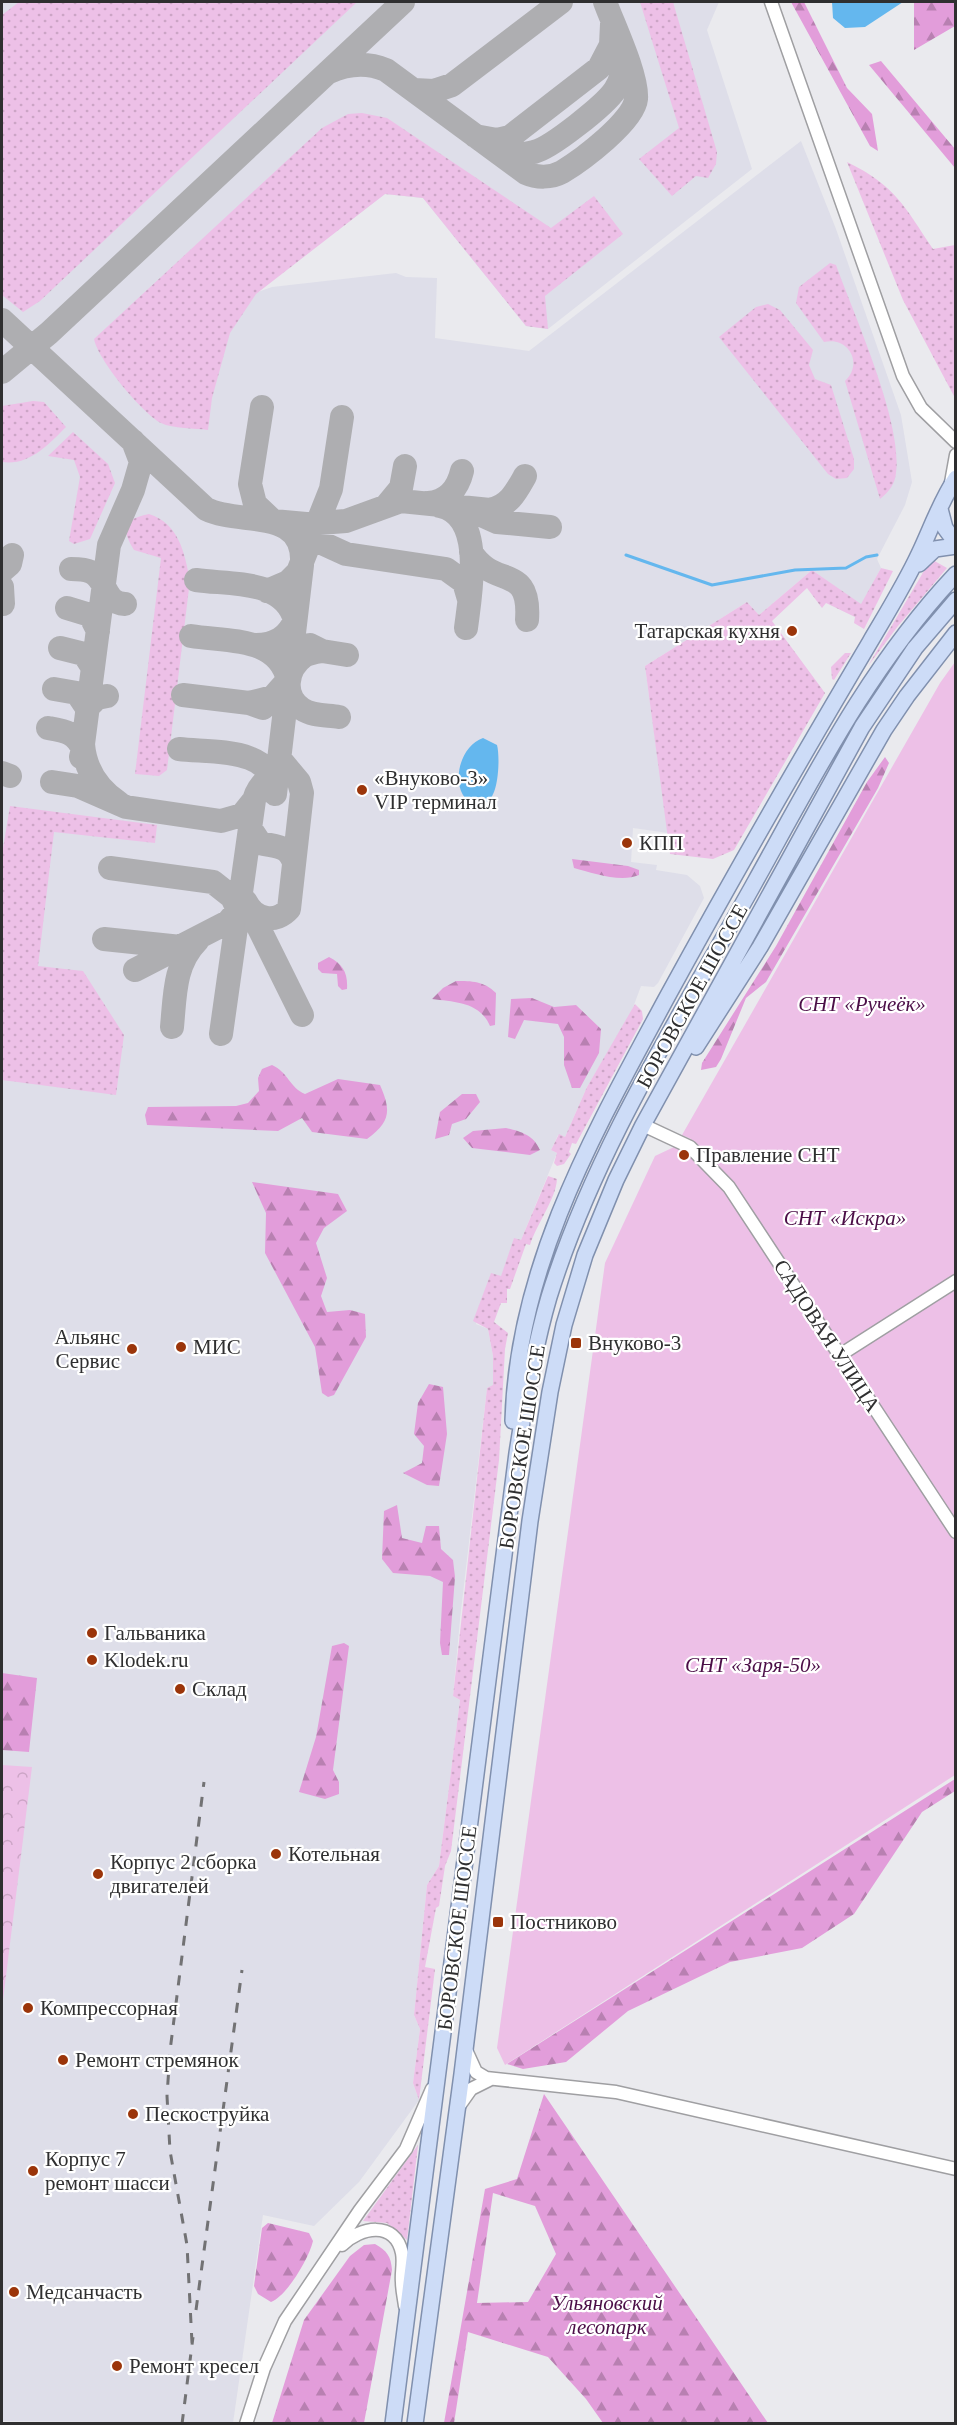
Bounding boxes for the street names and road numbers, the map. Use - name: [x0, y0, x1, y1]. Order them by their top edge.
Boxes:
- street label: БОРОВСКОЕ ШОССЕ: [631, 900, 753, 1092]
- street label: САДОВАЯ УЛИЦА: [769, 1255, 886, 1417]
- street label: БОРОВСКОЕ ШОССЕ: [494, 1343, 550, 1551]
- street label: БОРОВСКОЕ ШОССЕ: [433, 1824, 481, 2032]

